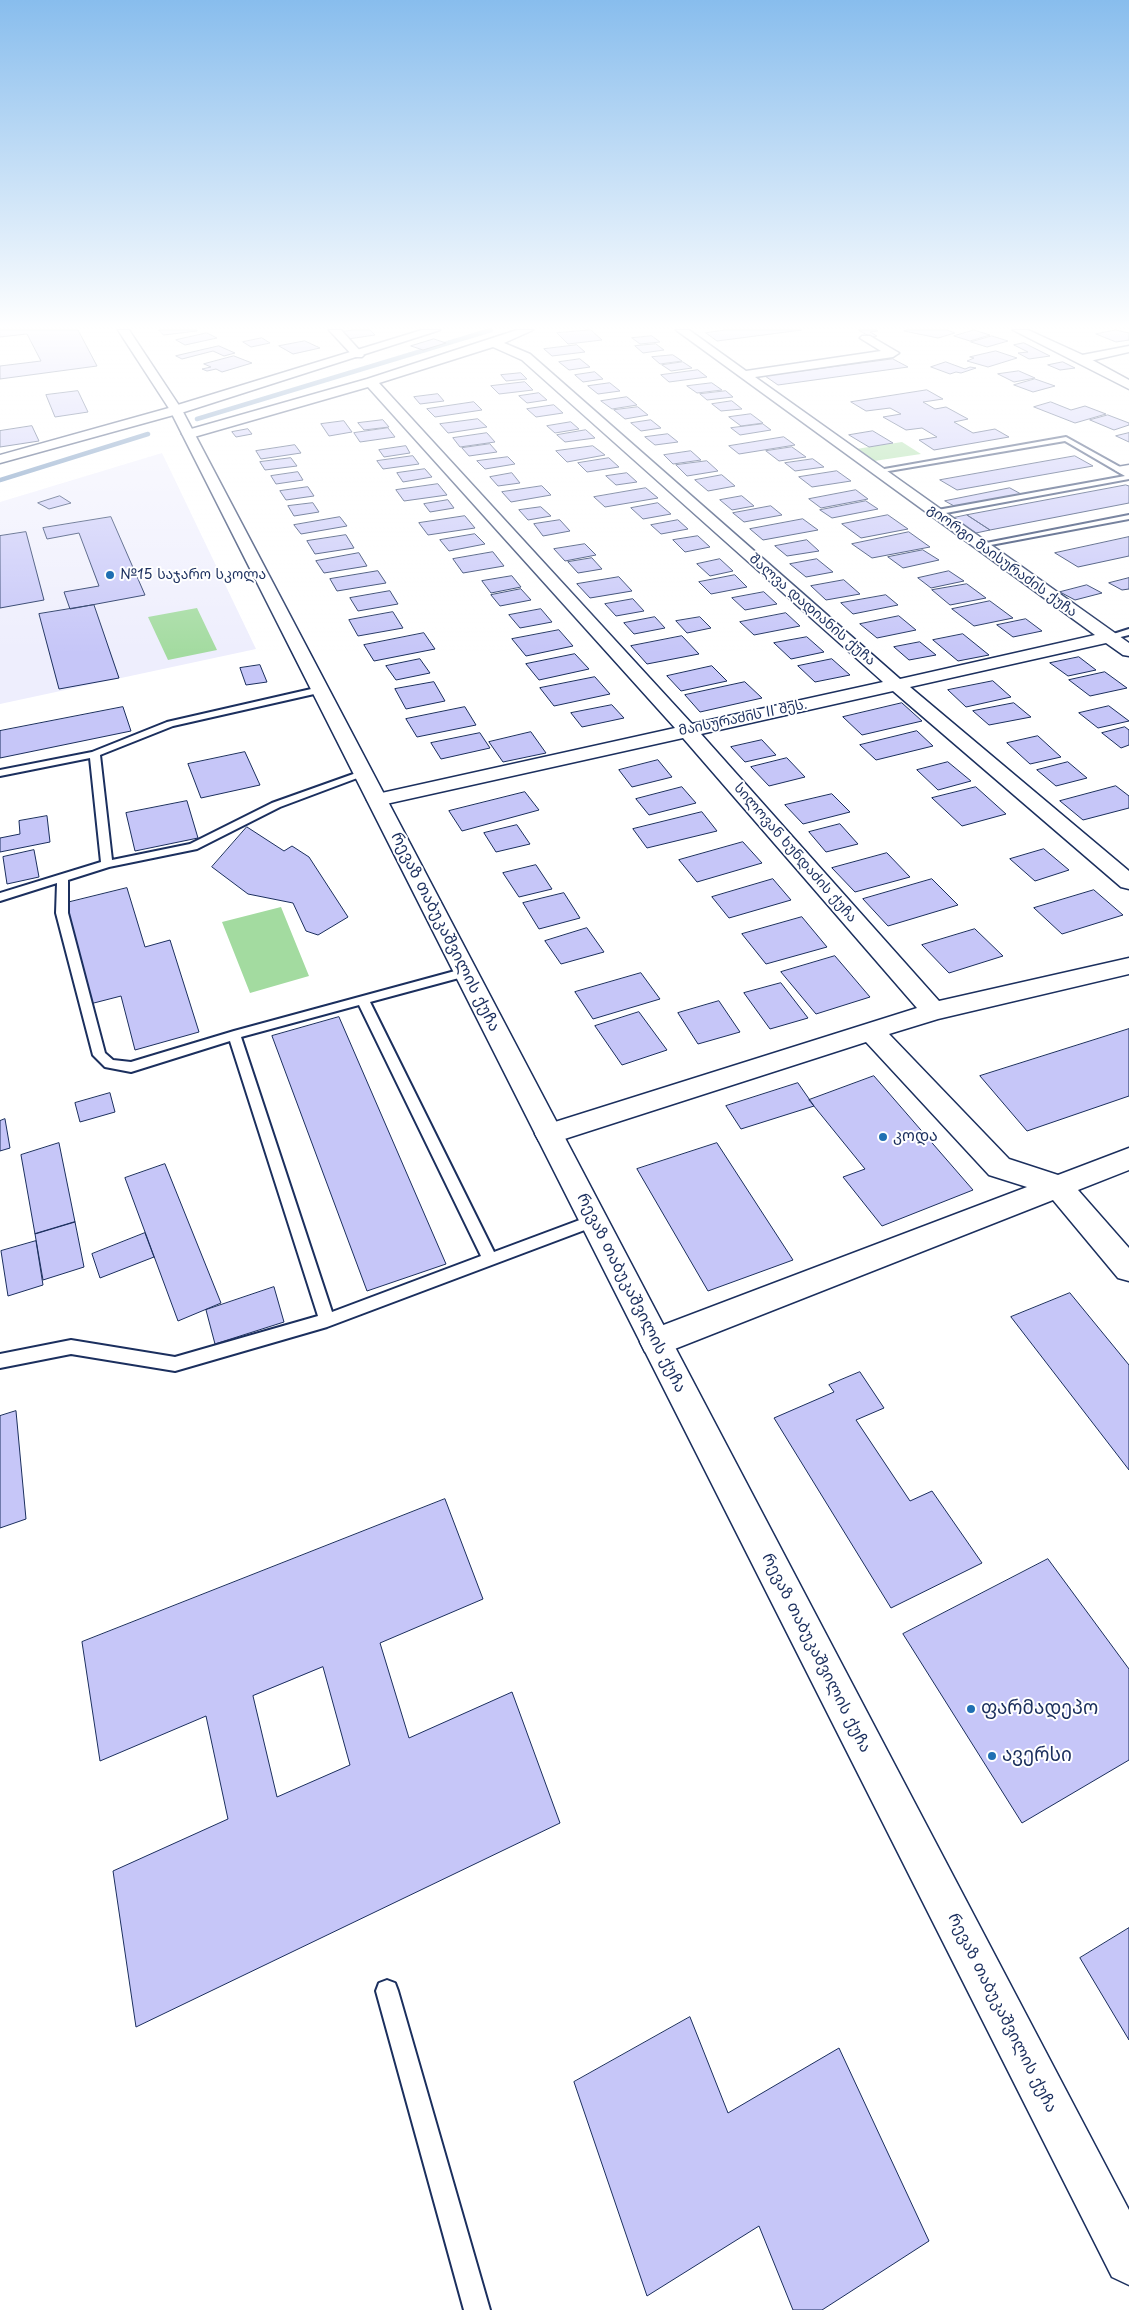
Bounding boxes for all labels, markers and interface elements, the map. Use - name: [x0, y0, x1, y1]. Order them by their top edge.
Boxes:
- street label: გიორგი მაისურაძის ქუჩა: [924, 501, 1080, 621]
- street label: შალვა დადიანის ქუჩა: [745, 551, 879, 669]
- place label: №15 საჯარო სკოლა: [120, 567, 266, 583]
- marker: №15 საჯარო სკოლა: [104, 569, 116, 581]
- street label: მაისურაძის II შეს.: [677, 696, 809, 740]
- street label: სილოვან ხუნდაძის ქუჩა: [730, 780, 860, 926]
- street label: რევაზ თაბუკაშვილის ქუჩა: [386, 829, 504, 1035]
- place label: კოდა: [893, 1127, 938, 1147]
- marker: კოდა: [877, 1131, 889, 1143]
- street label: რევაზ თაბუკაშვილის ქუჩა: [572, 1190, 690, 1396]
- street label: რევაზ თაბუკაშვილის ქუჩა: [757, 1550, 875, 1756]
- place label: ფარმადეპო: [981, 1698, 1098, 1720]
- marker: ფარმადეპო: [965, 1703, 977, 1715]
- place label: ავერსი: [1002, 1745, 1072, 1767]
- marker: ავერსი: [986, 1750, 998, 1762]
- street label: რევაზ თაბუკაშვილის ქუჩა: [943, 1910, 1061, 2116]

